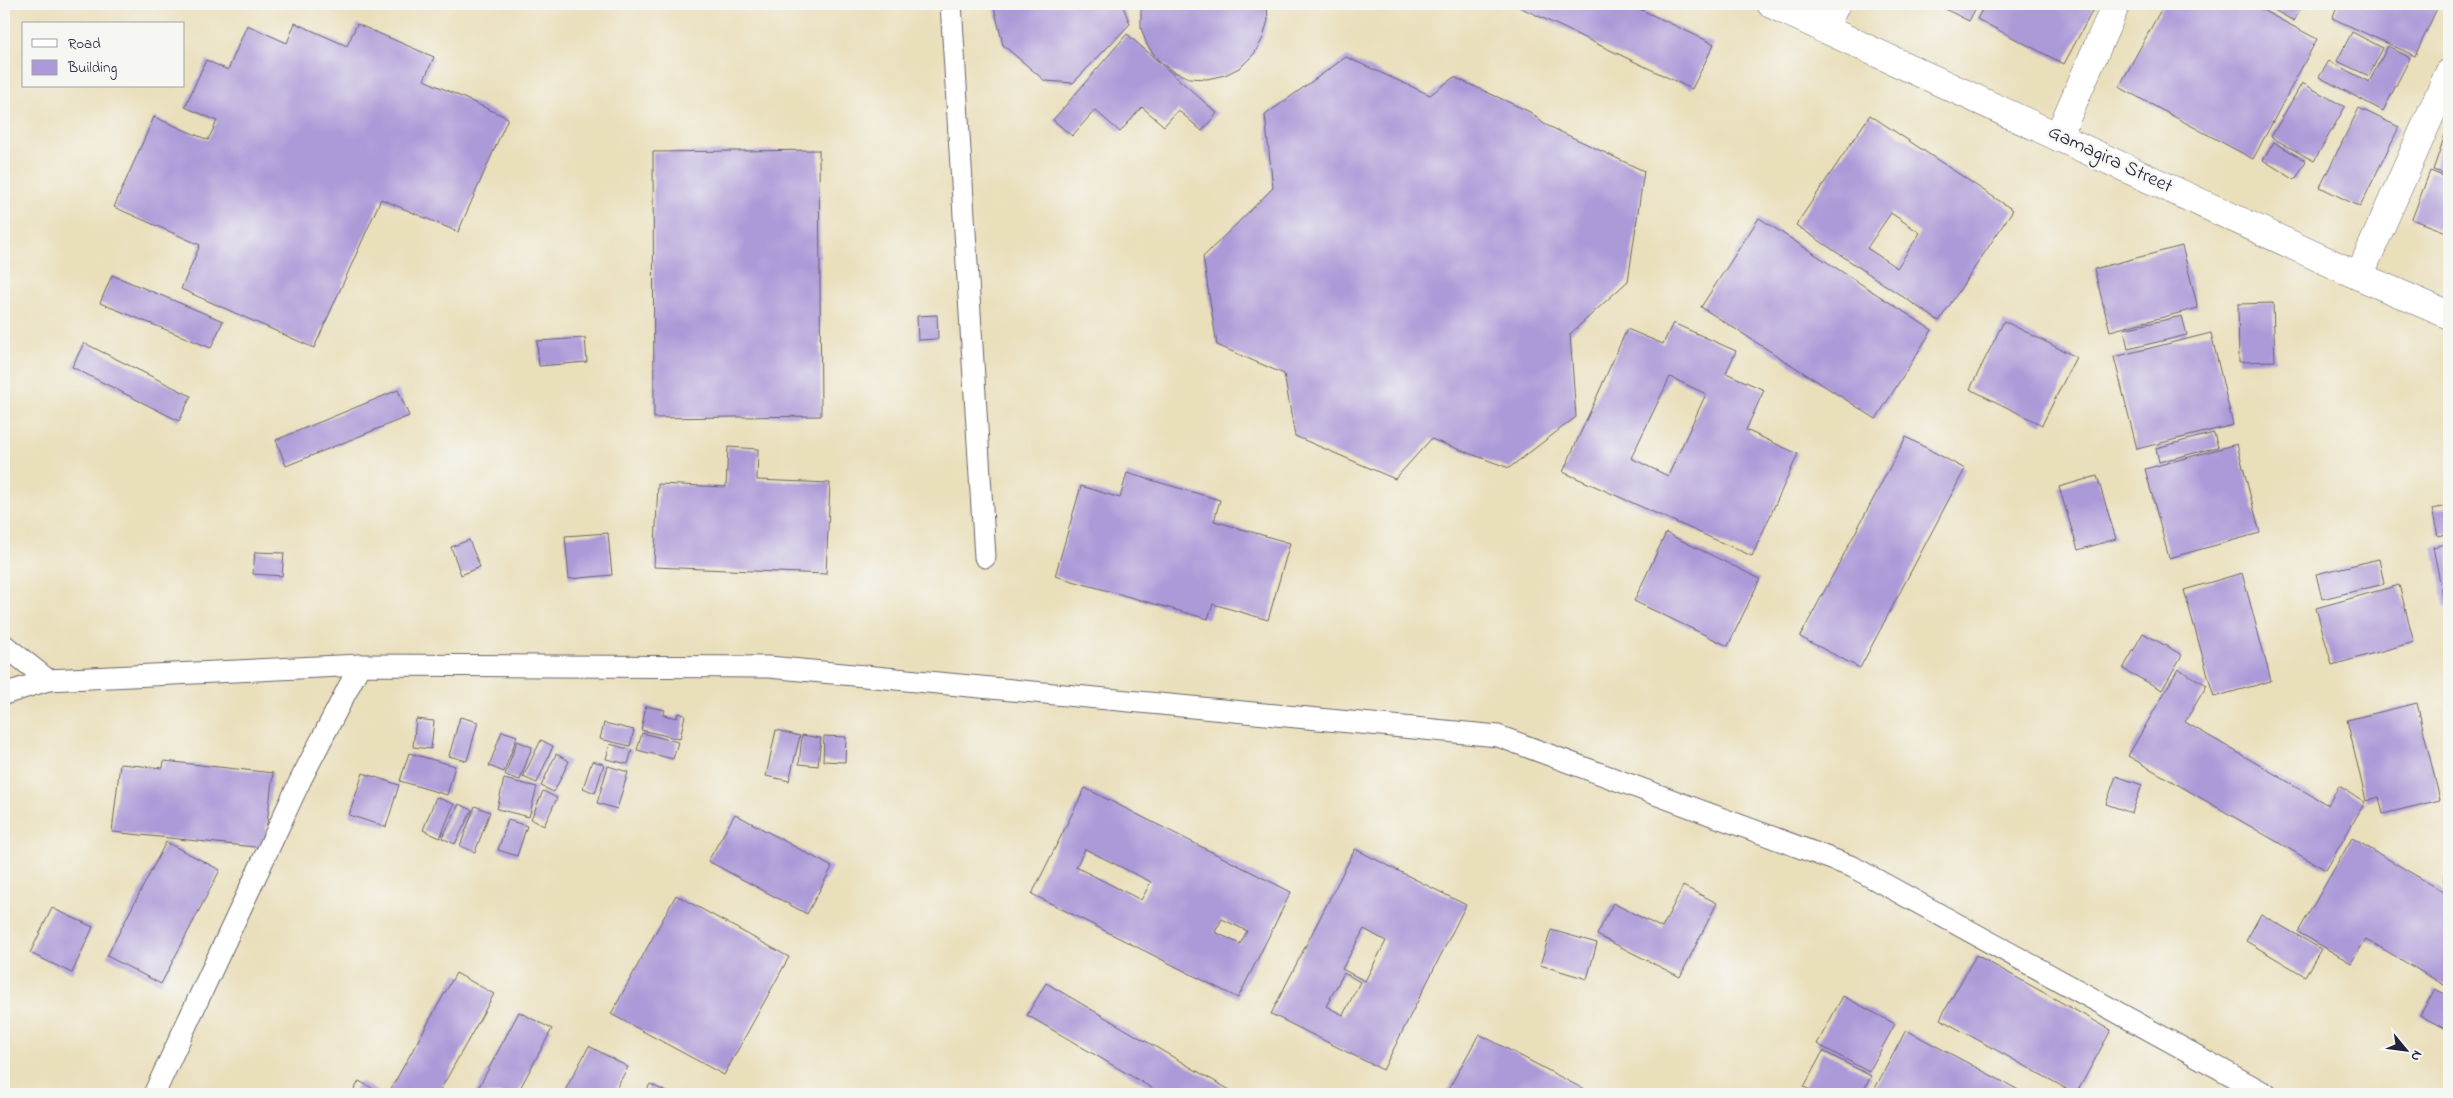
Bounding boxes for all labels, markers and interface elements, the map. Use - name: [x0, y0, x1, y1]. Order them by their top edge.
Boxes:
- legend: [22, 22, 185, 88]
- text: Road: [68, 33, 101, 55]
- text: Building: [67, 57, 117, 80]
- street label: Gamagira Street: [2042, 118, 2177, 203]
- north arrow: [2380, 1026, 2430, 1076]
- text: N: [2405, 1046, 2428, 1065]

